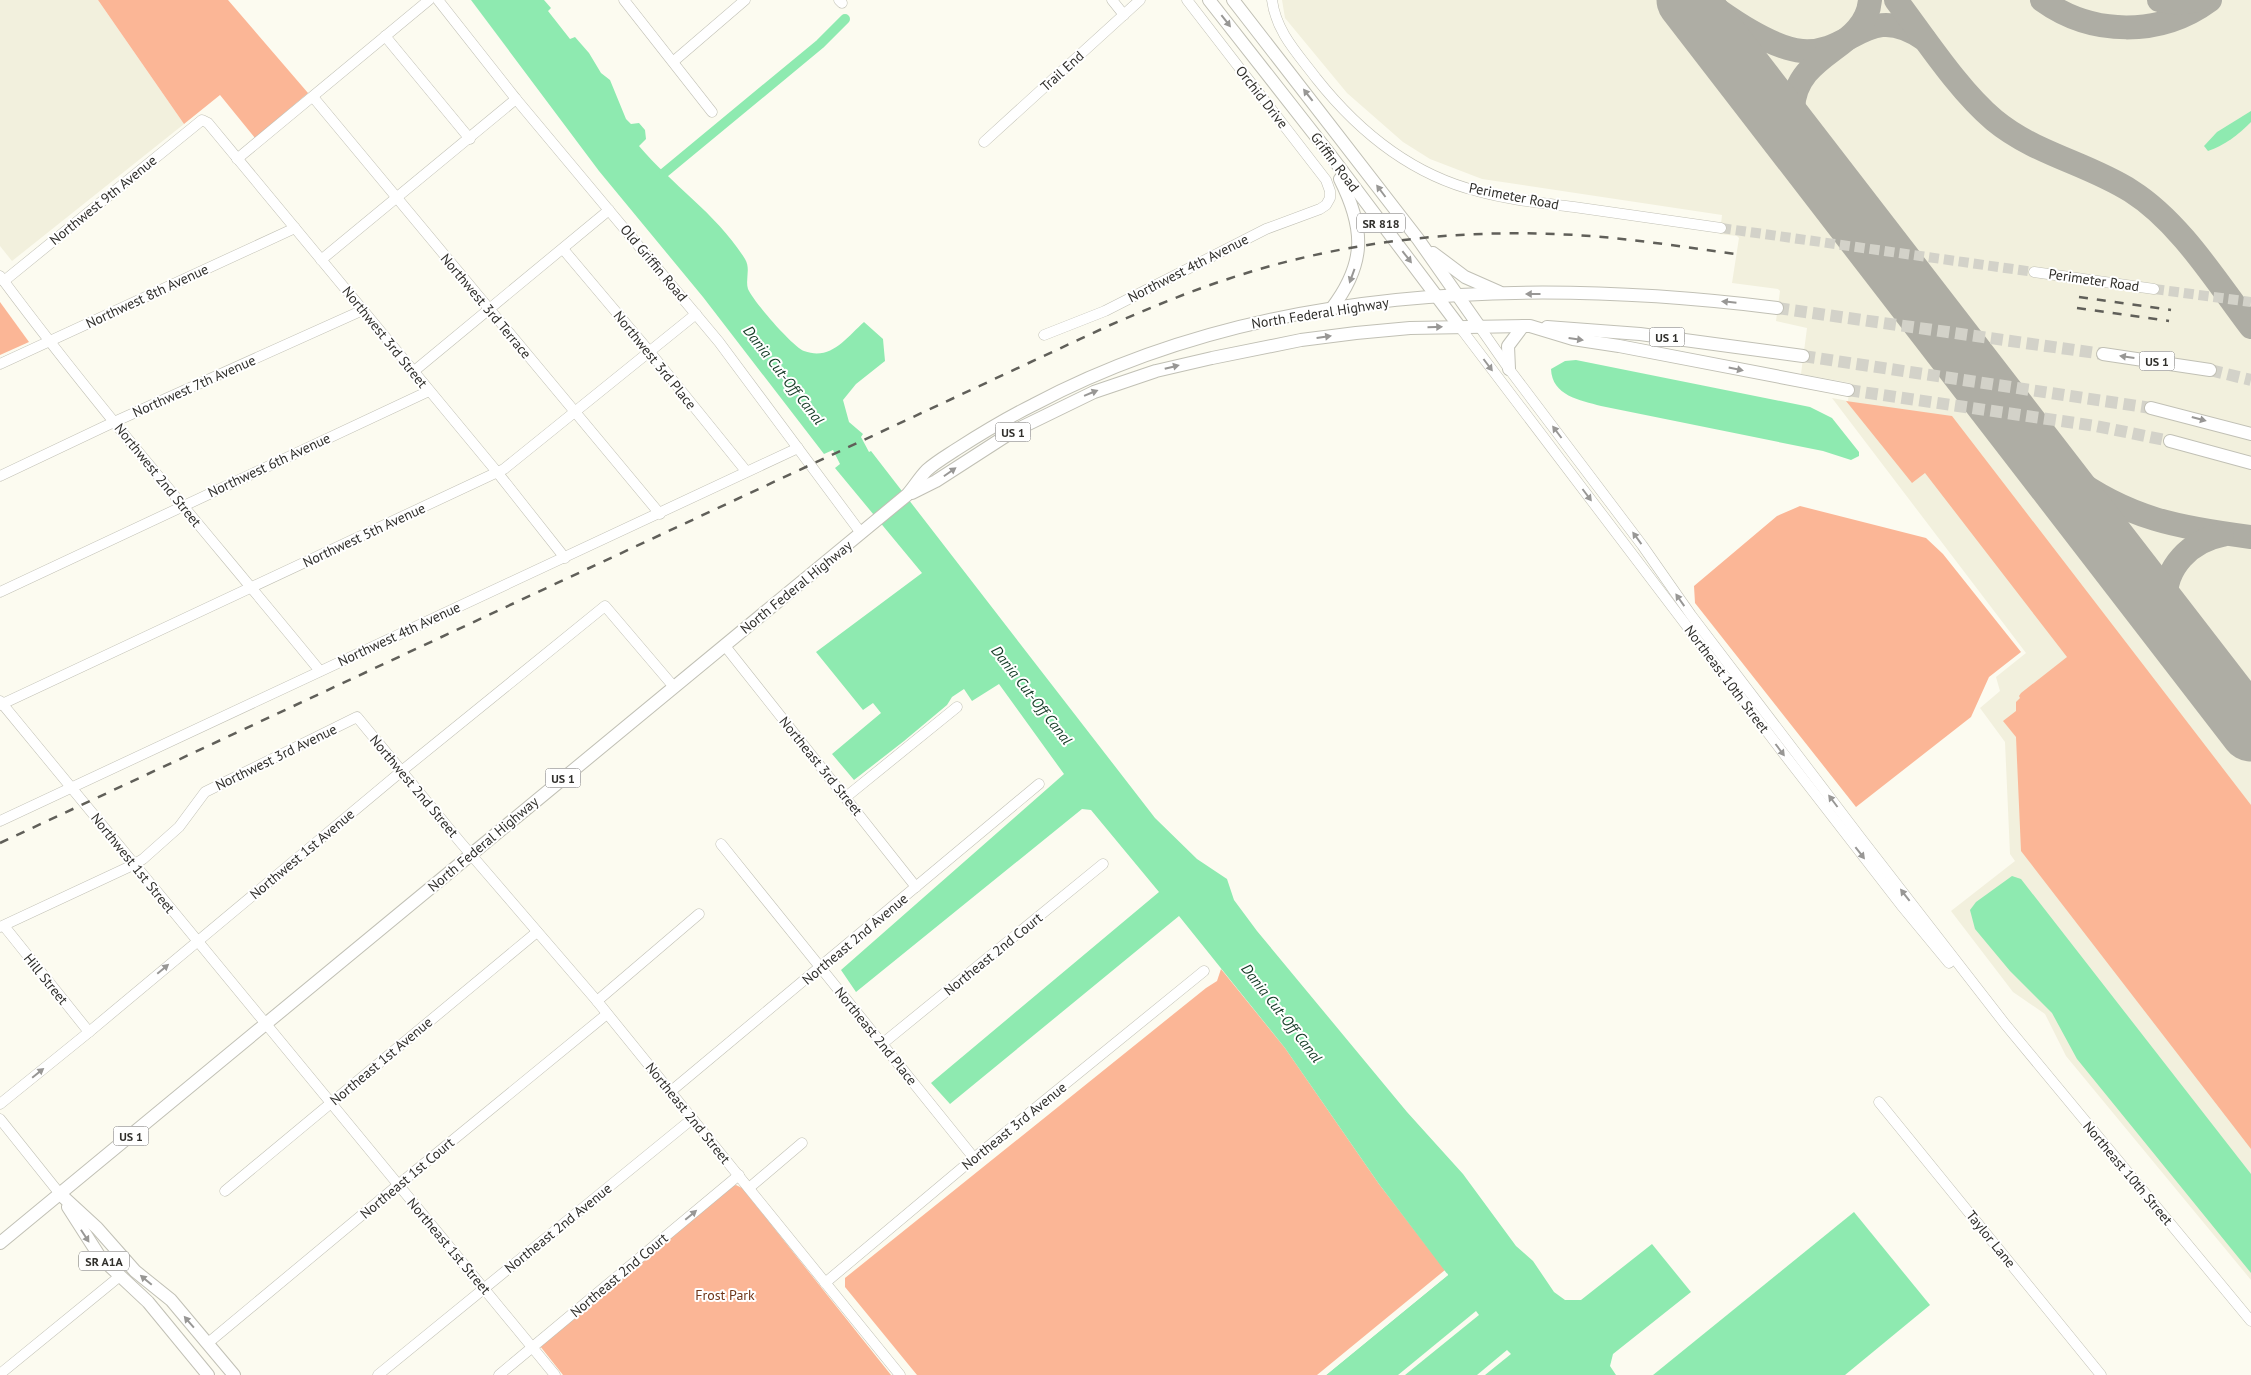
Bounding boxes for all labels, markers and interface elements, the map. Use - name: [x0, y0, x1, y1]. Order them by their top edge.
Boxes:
- one-way arrow: [1221, 14, 1232, 27]
- street label: Trail End: [1037, 47, 1087, 95]
- street label: Orchid Drive: [1232, 62, 1292, 132]
- one-way arrow: [1302, 89, 1313, 102]
- street label: Griffin Road: [1307, 129, 1363, 195]
- street label: Northwest 9th Avenue: [46, 151, 160, 249]
- street label: Perimeter Road: [1467, 178, 1561, 214]
- one-way arrow: [1376, 184, 1386, 198]
- road number: SR 818: [1357, 214, 1405, 232]
- street label: Old Griffin Road: [617, 221, 691, 305]
- street label: Northwest 4th Avenue: [1125, 230, 1251, 306]
- street label: Northwest 3rd Terrace: [437, 250, 535, 362]
- one-way arrow: [1401, 250, 1412, 263]
- street label: Northwest 8th Avenue: [83, 260, 211, 332]
- street label: Perimeter Road: [2048, 265, 2140, 295]
- one-way arrow: [1348, 269, 1356, 284]
- street label: Northwest 3rd Street: [338, 283, 432, 392]
- one-way arrow: [1525, 290, 1541, 298]
- street label: North Federal Highway: [1250, 293, 1390, 333]
- one-way arrow: [1721, 298, 1737, 306]
- street label: Northwest 3rd Place: [610, 307, 700, 413]
- water label: Dania Cut-Off Canal: [739, 322, 829, 428]
- one-way arrow: [1427, 323, 1443, 331]
- road number: US 1: [1650, 328, 1684, 347]
- one-way arrow: [1316, 333, 1332, 341]
- one-way arrow: [1569, 335, 1585, 343]
- street label: Northwest 7th Avenue: [130, 351, 258, 421]
- road number: US 1: [2140, 352, 2174, 371]
- one-way arrow: [2119, 353, 2135, 361]
- one-way arrow: [1483, 358, 1494, 371]
- one-way arrow: [1164, 363, 1179, 371]
- one-way arrow: [1728, 366, 1744, 374]
- one-way arrow: [1084, 389, 1099, 397]
- one-way arrow: [2191, 415, 2206, 423]
- street label: Northwest 2nd Street: [111, 419, 206, 531]
- road number: US 1: [996, 422, 1030, 442]
- one-way arrow: [1552, 426, 1563, 439]
- street label: Northwest 6th Avenue: [205, 429, 333, 501]
- one-way arrow: [943, 467, 956, 476]
- one-way arrow: [1581, 488, 1592, 501]
- street label: Northwest 5th Avenue: [300, 499, 428, 571]
- one-way arrow: [1632, 531, 1642, 545]
- street label: North Federal Highway: [736, 536, 856, 638]
- one-way arrow: [1675, 593, 1685, 607]
- street label: Northwest 4th Avenue: [335, 598, 463, 670]
- street label: Northeast 10th Street: [1681, 622, 1773, 737]
- water label: Dania Cut-Off Canal: [987, 642, 1077, 748]
- street label: Northeast 3rd Street: [775, 713, 867, 819]
- street label: Northwest 3rd Avenue: [212, 720, 340, 794]
- street label: Northwest 2nd Street: [366, 731, 462, 841]
- one-way arrow: [1775, 743, 1785, 757]
- road number: US 1: [546, 768, 580, 788]
- street label: North Federal Highway: [424, 792, 542, 896]
- one-way arrow: [1827, 795, 1838, 808]
- street label: Northwest 1st Avenue: [246, 805, 358, 903]
- street label: Northwest 1st Street: [87, 809, 179, 917]
- one-way arrow: [1854, 846, 1865, 859]
- one-way arrow: [1900, 888, 1910, 902]
- street label: Northeast 2nd Avenue: [798, 889, 912, 989]
- street label: Northeast 2nd Court: [940, 908, 1046, 999]
- street label: Hill Street: [20, 950, 72, 1008]
- water label: Dania Cut-Off Canal: [1237, 960, 1327, 1066]
- one-way arrow: [156, 964, 169, 975]
- street label: Northeast 2nd Place: [831, 983, 921, 1089]
- street label: Northeast 1st Avenue: [326, 1013, 436, 1109]
- street label: Northeast 2nd Street: [642, 1059, 735, 1168]
- one-way arrow: [31, 1068, 44, 1079]
- street label: Northeast 3rd Avenue: [958, 1078, 1070, 1174]
- street label: Northeast 10th Street: [2079, 1117, 2177, 1229]
- road number: US 1: [114, 1126, 148, 1146]
- street label: Northeast 1st Court: [356, 1133, 458, 1223]
- street label: Northeast 2nd Avenue: [501, 1179, 615, 1277]
- street label: Northeast 1st Street: [403, 1194, 495, 1298]
- street label: Taylor Lane: [1962, 1207, 2020, 1271]
- one-way arrow: [684, 1209, 696, 1221]
- one-way arrow: [80, 1229, 90, 1243]
- street label: Northeast 2nd Court: [566, 1229, 672, 1321]
- road number: SR A1A: [79, 1252, 129, 1270]
- one-way arrow: [141, 1274, 153, 1286]
- park label: Frost Park: [695, 1286, 755, 1304]
- one-way arrow: [184, 1315, 195, 1328]

